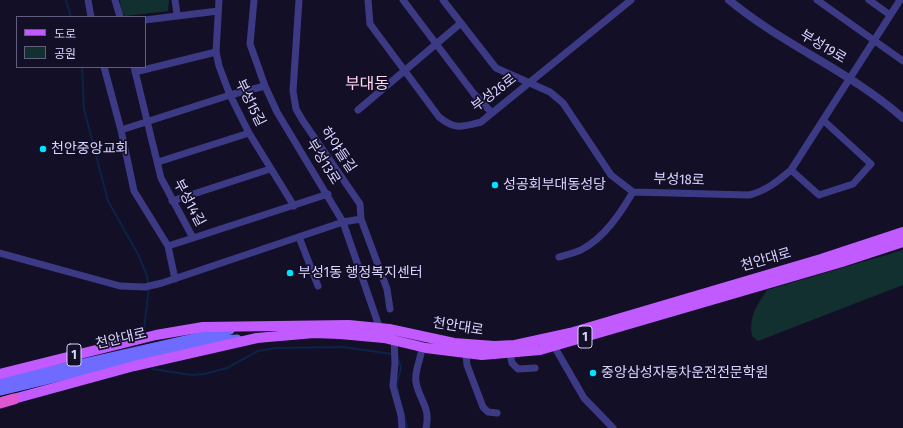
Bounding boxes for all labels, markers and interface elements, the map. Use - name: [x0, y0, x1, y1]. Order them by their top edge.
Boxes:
- legend: [16, 16, 146, 68]
- text: 도로: [54, 27, 76, 41]
- street label: 부성19로: [797, 27, 849, 67]
- text: 공원: [54, 47, 76, 61]
- street label: 부성26로: [468, 71, 520, 115]
- district label: 부대동: [345, 75, 389, 95]
- street label: 부성15길: [231, 77, 269, 129]
- street label: 하야들길: [317, 124, 359, 176]
- street label: 부성13로: [303, 136, 343, 188]
- place label: 천안중앙교회: [51, 141, 128, 157]
- marker: 천안중앙교회: [38, 144, 48, 154]
- street label: 부성18로: [653, 171, 705, 189]
- street label: 부성14길: [170, 177, 208, 229]
- place label: 성공회부대동성당: [503, 177, 606, 193]
- marker: 성공회부대동성당: [490, 180, 500, 190]
- street label: 천안대로: [739, 245, 793, 275]
- place label: 부성1동 행정복지센터: [298, 265, 423, 281]
- marker: 부성1동 행정복지센터: [285, 268, 295, 278]
- street label: 천안대로: [431, 315, 485, 339]
- street label: 천안대로: [94, 325, 148, 353]
- road number: 1: [578, 326, 592, 348]
- road number: 1: [67, 344, 81, 366]
- place label: 중앙삼성자동차운전전문학원: [601, 365, 768, 381]
- marker: 중앙삼성자동차운전전문학원: [588, 368, 598, 378]

